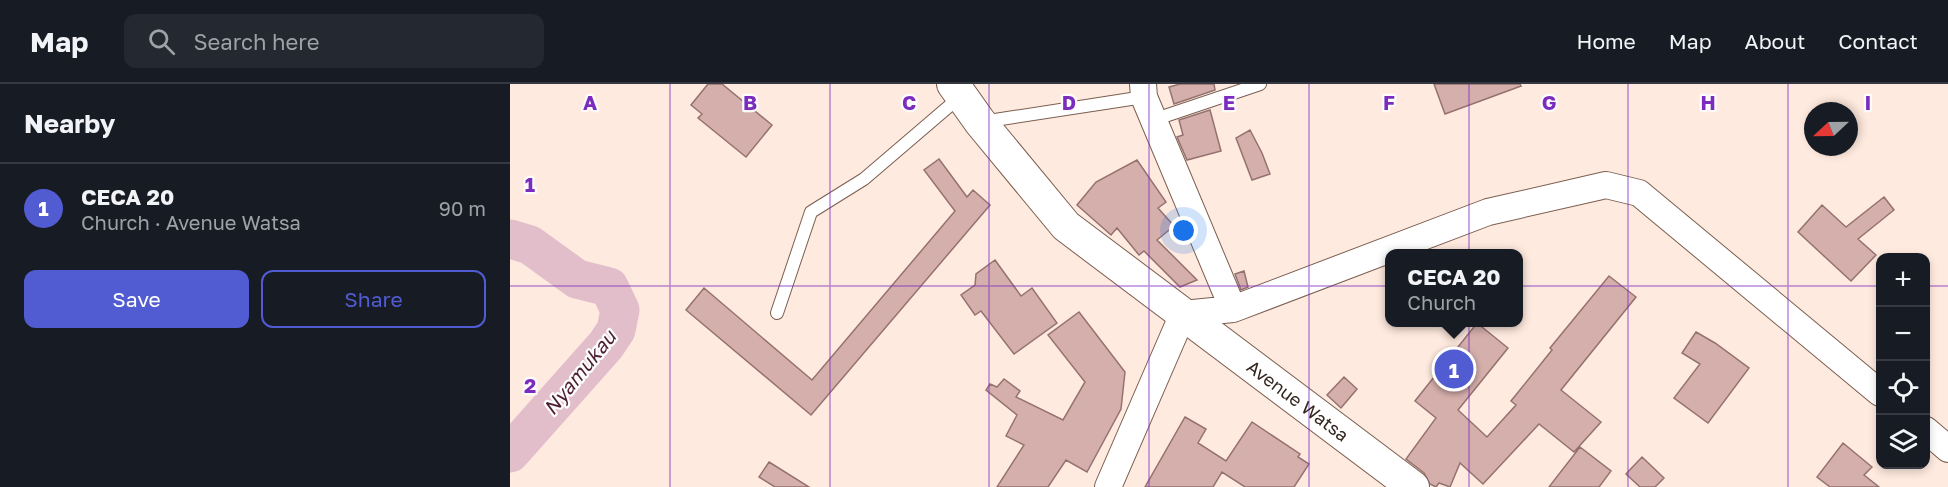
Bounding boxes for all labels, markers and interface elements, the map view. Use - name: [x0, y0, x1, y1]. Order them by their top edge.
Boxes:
- search box: [124, 14, 544, 68]
- text: Map: [30, 25, 88, 58]
- icon: search: [145, 25, 178, 58]
- text: Search here: [193, 28, 319, 55]
- text: Home: [1576, 28, 1636, 54]
- text: Map: [1669, 28, 1712, 54]
- text: About: [1745, 28, 1805, 54]
- text: Contact: [1838, 28, 1918, 54]
- text: A: [583, 90, 597, 114]
- text: B: [743, 90, 757, 114]
- text: C: [902, 90, 916, 114]
- text: D: [1062, 90, 1076, 114]
- text: E: [1223, 90, 1235, 114]
- text: F: [1383, 90, 1395, 114]
- text: G: [1542, 90, 1556, 114]
- text: H: [1700, 90, 1716, 114]
- text: I: [1865, 90, 1871, 114]
- north arrow: [1804, 102, 1858, 156]
- text: Nearby: [24, 108, 115, 139]
- text: 1: [525, 172, 535, 196]
- text: CECA 20: [81, 183, 174, 210]
- text: 1: [38, 196, 49, 220]
- text: 90 m: [439, 196, 486, 220]
- text: Church · Avenue Watsa: [81, 210, 301, 234]
- your location: [1169, 216, 1198, 245]
- popup: [1385, 249, 1523, 327]
- map controls: [1876, 253, 1930, 469]
- button: +: [1876, 253, 1930, 307]
- text: CECA 20: [1407, 263, 1501, 290]
- button: Save: [24, 270, 249, 328]
- button: Share: [261, 270, 486, 328]
- text: Church: [1407, 290, 1476, 314]
- button: −: [1876, 307, 1930, 361]
- water label: Nyamukau: [538, 324, 622, 420]
- pin: 1: [1434, 346, 1474, 392]
- street label: Avenue Watsa: [1243, 355, 1353, 446]
- button: locate: [1876, 361, 1930, 415]
- text: 2: [524, 373, 536, 397]
- button: layers: [1876, 415, 1930, 469]

